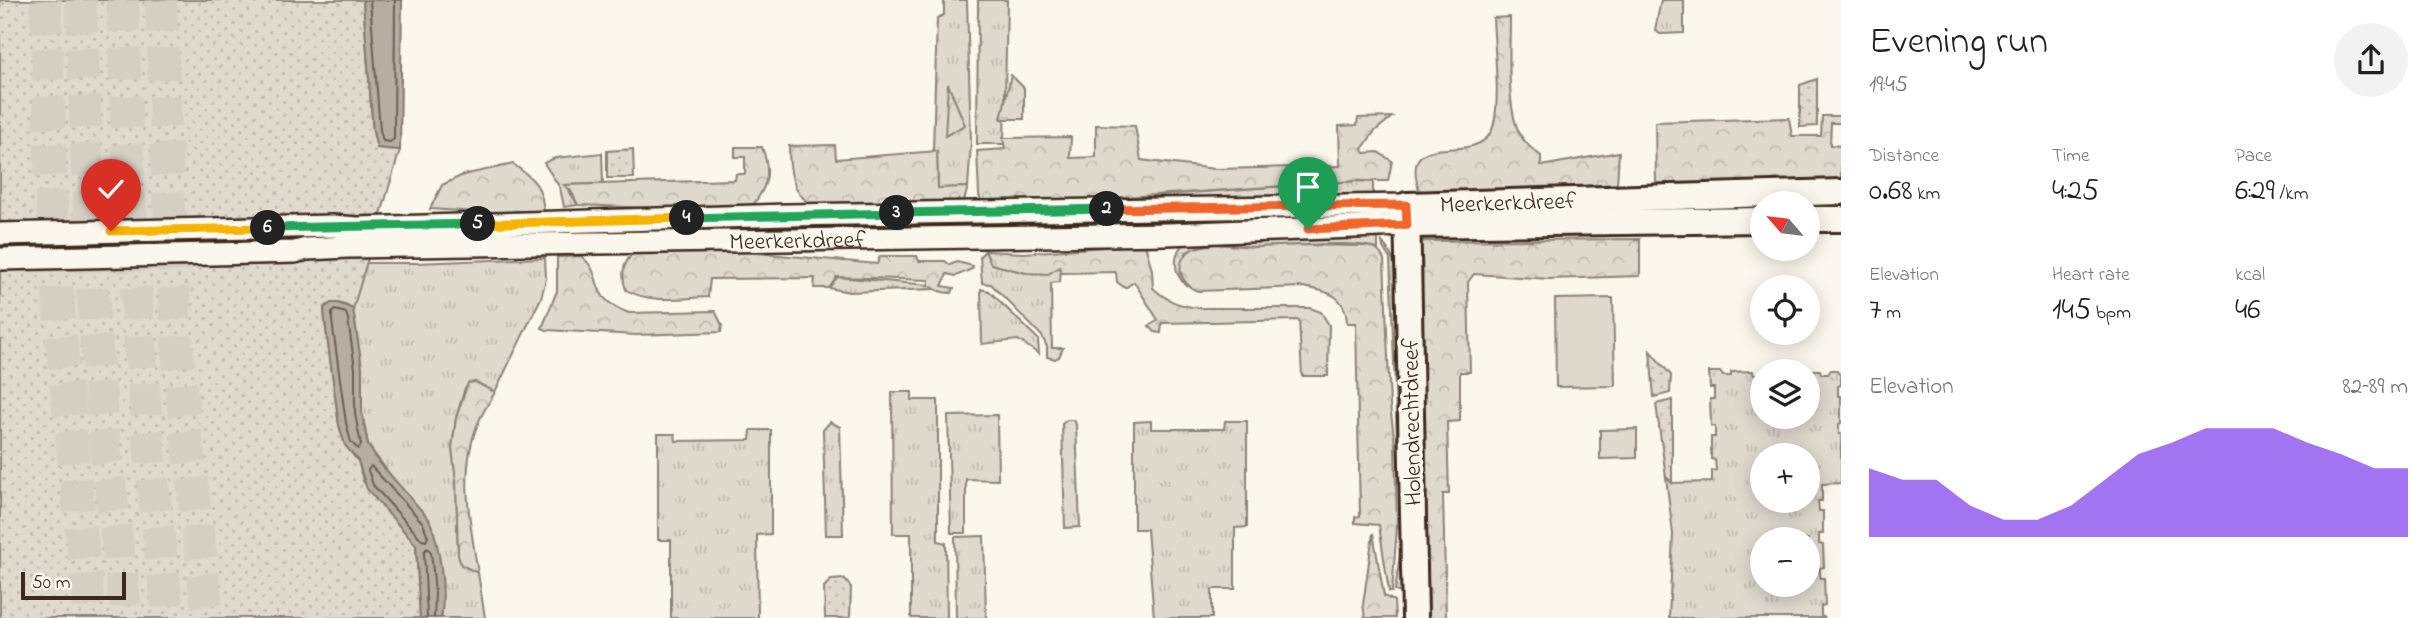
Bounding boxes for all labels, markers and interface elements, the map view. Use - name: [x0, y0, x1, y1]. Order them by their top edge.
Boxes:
- text: Evening run: [1869, 15, 2048, 71]
- button: share: [2334, 23, 2408, 97]
- text: 19:45: [1869, 69, 1908, 102]
- text: Distance: [1869, 143, 1939, 170]
- text: Time: [2052, 143, 2090, 170]
- text: Pace: [2235, 143, 2272, 170]
- pin: [1278, 157, 1338, 229]
- pin: [81, 159, 141, 231]
- icon: arrive: [1289, 168, 1327, 206]
- icon: check: [92, 170, 130, 208]
- text: 0.68: [1869, 170, 1913, 214]
- text: 4:25: [2052, 170, 2099, 214]
- text: 6:29: [2235, 170, 2275, 214]
- text: km: [1913, 181, 1940, 208]
- text: /km: [2275, 181, 2308, 208]
- street label: Meerkerkdreef: [1439, 185, 1578, 224]
- north arrow: [1750, 191, 1820, 261]
- map controls: [1750, 191, 1820, 597]
- pin: 2: [1090, 192, 1124, 227]
- text: 2: [1102, 195, 1111, 222]
- pin: 3: [880, 196, 914, 230]
- text: 3: [893, 199, 900, 226]
- pin: 4: [670, 200, 704, 235]
- text: 4: [683, 204, 690, 231]
- pin: 5: [461, 206, 496, 242]
- pin: 6: [250, 210, 286, 246]
- text: 5: [472, 210, 483, 237]
- text: 6: [263, 214, 272, 241]
- street label: Meerkerkdreef: [729, 224, 867, 261]
- text: Elevation: [1869, 262, 1939, 289]
- text: Heart rate: [2052, 262, 2130, 289]
- text: kcal: [2235, 262, 2265, 289]
- button: locate: [1750, 275, 1820, 345]
- text: 7: [1869, 289, 1881, 333]
- text: 145: [2052, 289, 2091, 333]
- text: 46: [2235, 289, 2261, 333]
- text: m: [1881, 300, 1901, 327]
- text: bpm: [2091, 300, 2131, 327]
- street label: Holendrechtdreef: [1395, 337, 1432, 506]
- button: layers: [1750, 359, 1820, 429]
- text: Elevation: [1869, 371, 1954, 404]
- text: 82–89 m: [2342, 371, 2408, 404]
- button: +: [1750, 443, 1820, 513]
- button: −: [1750, 527, 1820, 597]
- scale bar: [21, 569, 126, 601]
- text: 50 m: [32, 570, 71, 597]

